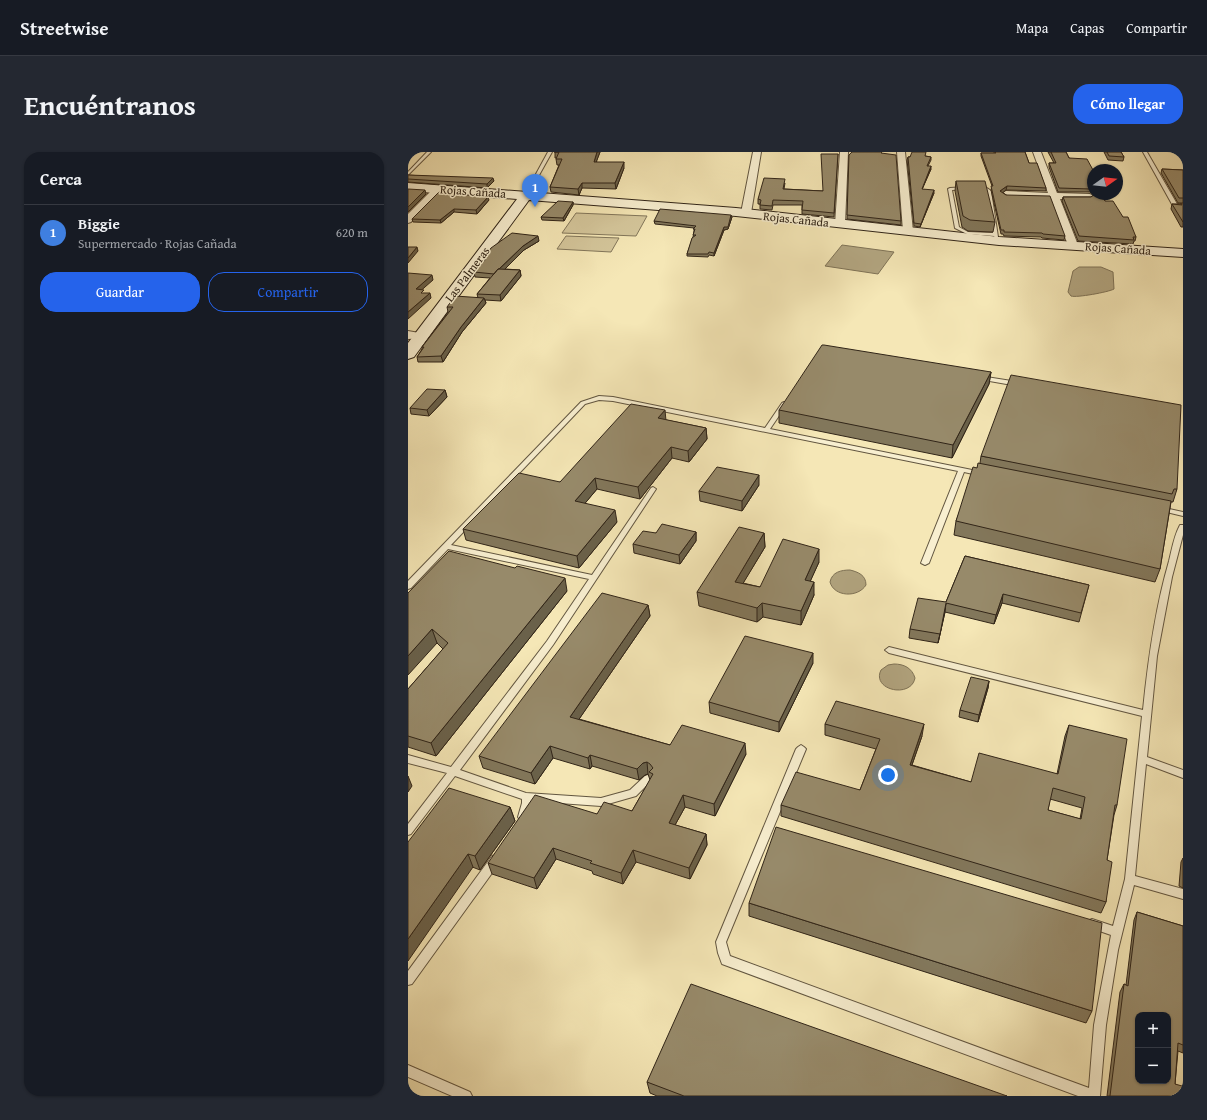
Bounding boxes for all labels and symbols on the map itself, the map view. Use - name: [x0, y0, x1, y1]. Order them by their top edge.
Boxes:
- north arrow: [1087, 164, 1123, 200]
- pin: 1: [522, 174, 548, 207]
- street label: Rojas Cañada: [439, 180, 507, 202]
- street label: Rojas Cañada: [762, 207, 830, 231]
- street label: Rojas Cañada: [1084, 237, 1152, 259]
- street label: Las Palmeras: [441, 243, 494, 305]
- your location: [878, 765, 898, 785]

